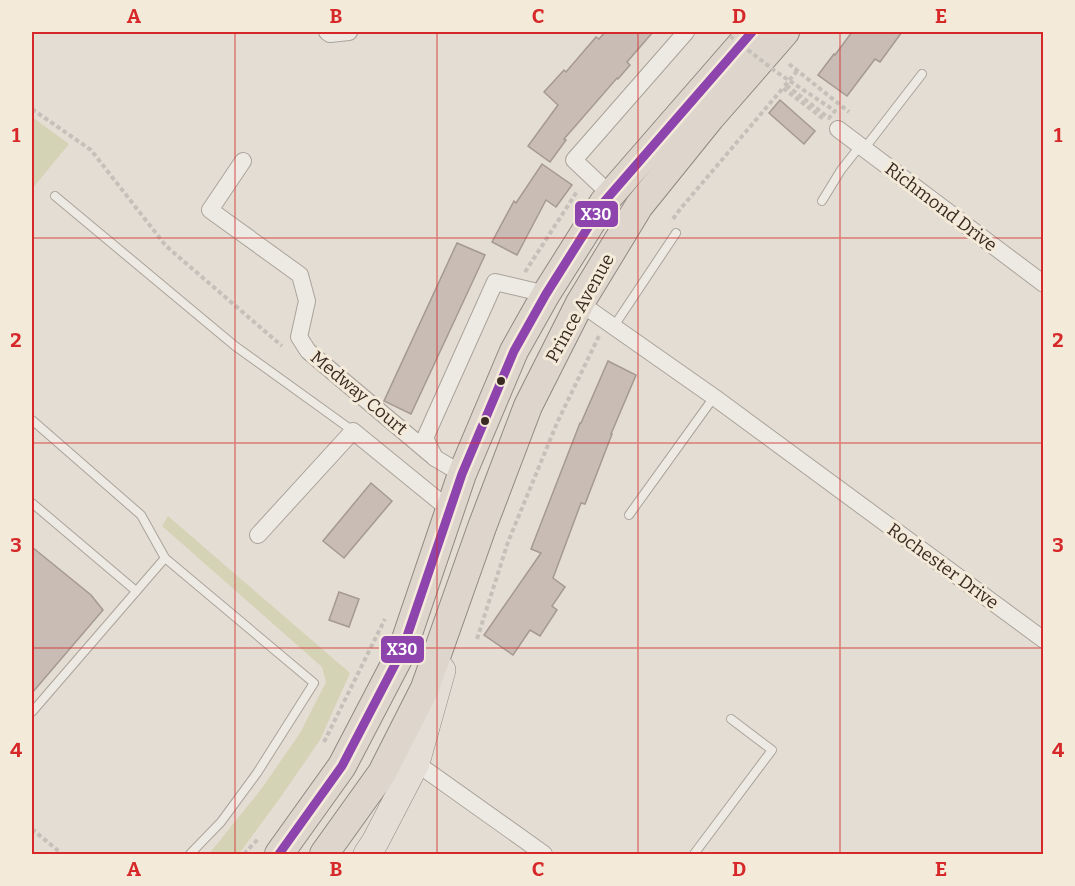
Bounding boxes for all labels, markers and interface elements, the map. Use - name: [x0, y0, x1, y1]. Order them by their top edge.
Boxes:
- text: A: [127, 4, 142, 28]
- text: B: [330, 4, 343, 28]
- text: C: [532, 4, 544, 28]
- text: D: [732, 4, 746, 28]
- text: E: [935, 4, 947, 28]
- text: 1: [12, 123, 21, 147]
- text: 1: [1054, 123, 1063, 147]
- street label: Richmond Drive: [881, 158, 1001, 256]
- line badge: X30: [574, 200, 619, 228]
- text: X30: [581, 205, 611, 224]
- street label: Prince Avenue: [541, 250, 619, 366]
- text: 2: [10, 328, 22, 352]
- text: 2: [1052, 328, 1064, 352]
- street label: Medway Court: [306, 346, 412, 440]
- unlabelled marker: [495, 375, 507, 387]
- unlabelled marker: [479, 415, 491, 427]
- street label: Rochester Drive: [883, 518, 1003, 614]
- text: 3: [10, 533, 22, 557]
- text: 3: [1052, 533, 1064, 557]
- line badge: X30: [380, 635, 425, 664]
- text: X30: [387, 640, 417, 659]
- text: 4: [10, 738, 22, 762]
- text: 4: [1052, 738, 1064, 762]
- text: A: [127, 857, 142, 881]
- text: B: [330, 857, 343, 881]
- text: C: [532, 857, 544, 881]
- text: D: [732, 857, 746, 881]
- text: E: [935, 857, 947, 881]

